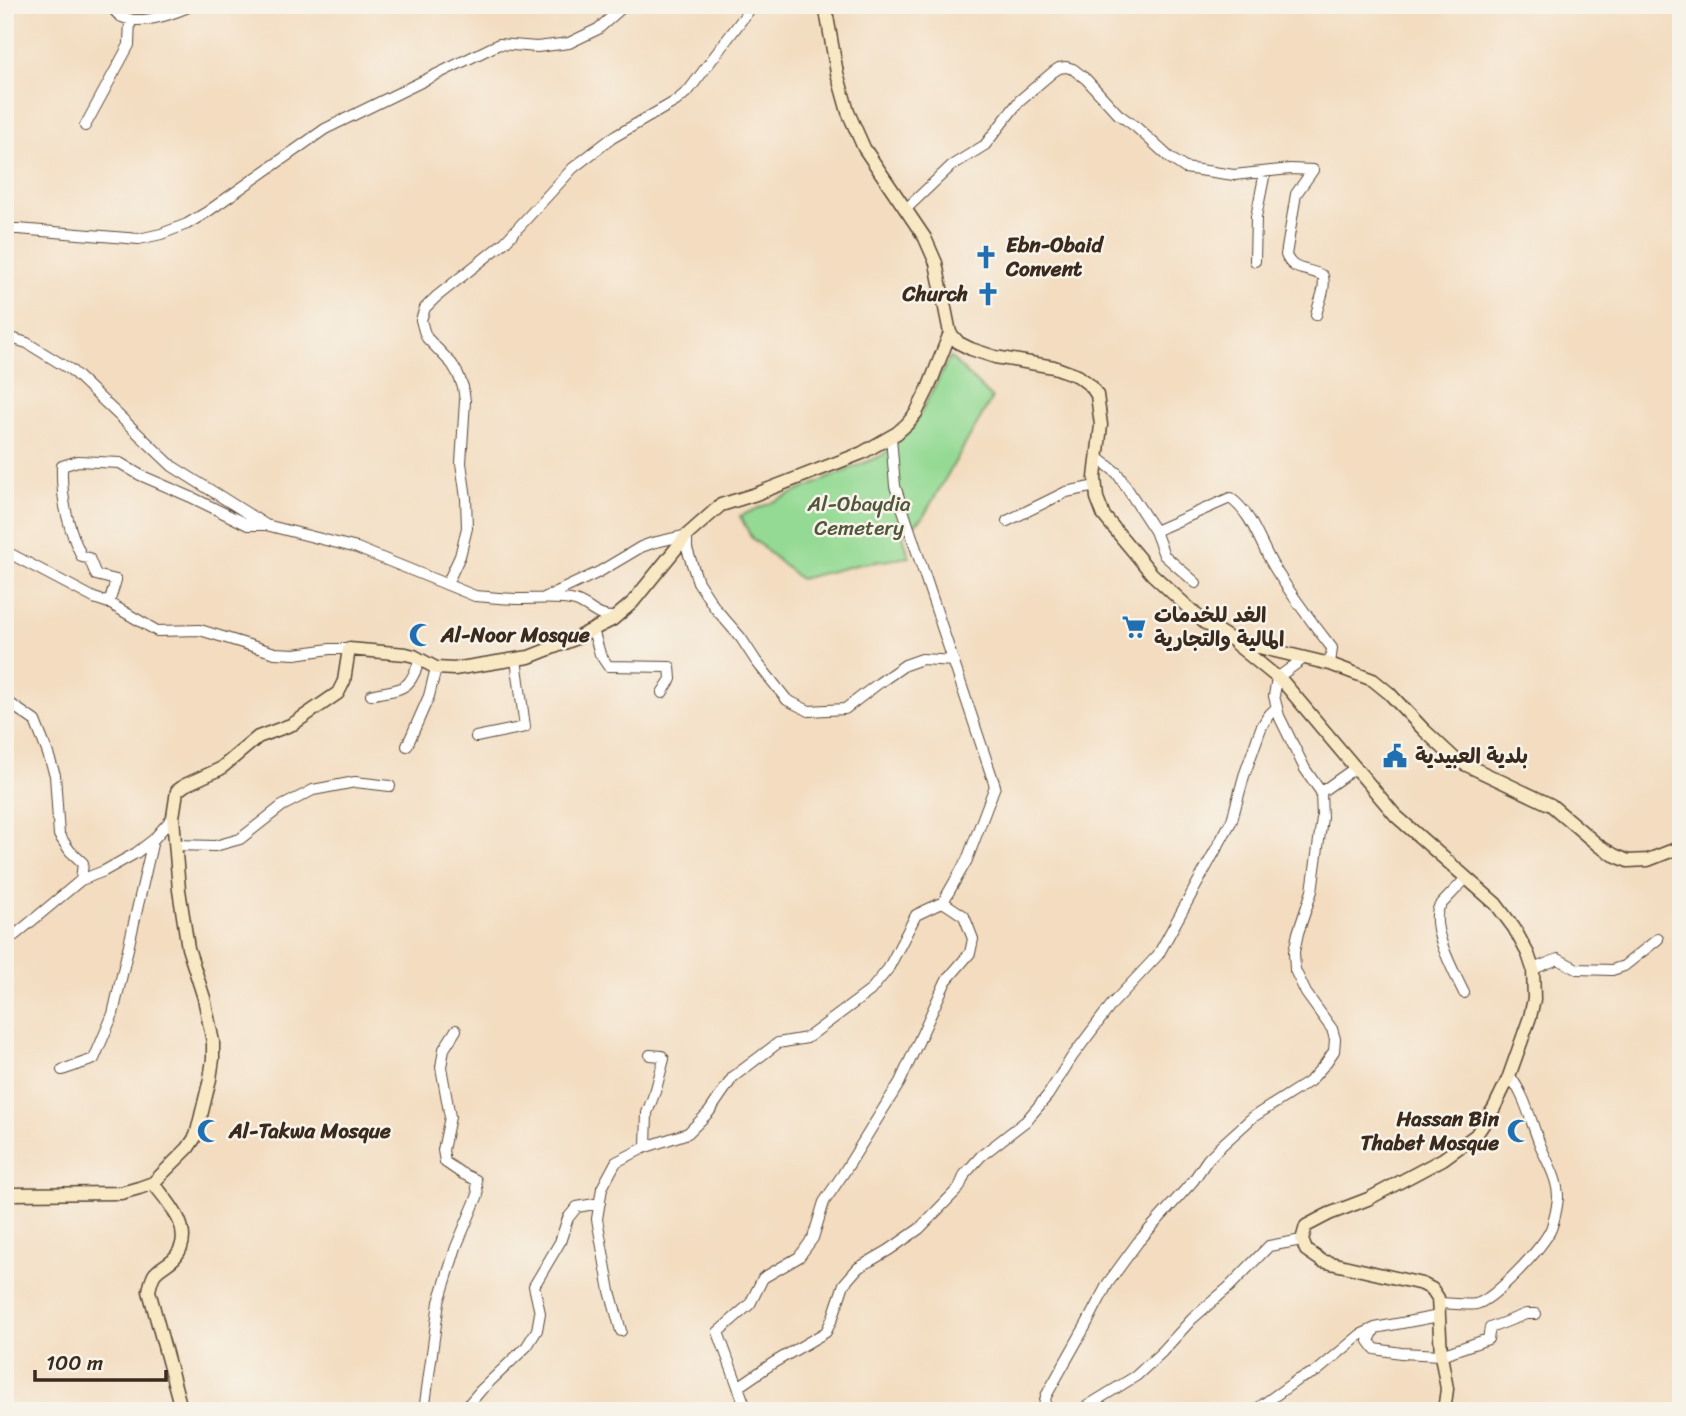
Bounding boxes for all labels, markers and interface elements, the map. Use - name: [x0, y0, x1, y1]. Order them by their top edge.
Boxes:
- place label: Ebn-Obaid Convent: [1005, 226, 1104, 288]
- church icon: Ebn-Obaid Convent: [972, 243, 1000, 271]
- place label: Church: [902, 275, 968, 313]
- church icon: Church: [974, 280, 1002, 308]
- park label: Al-Obaydia Cemetery: [806, 485, 911, 547]
- place label: الغد للخدمات المالية والتجارية: [1154, 596, 1284, 658]
- supermarket icon: الغد للخدمات المالية والتجارية: [1120, 613, 1148, 641]
- place label: Al-Noor Mosque: [440, 616, 590, 654]
- mosque icon: Al-Noor Mosque: [407, 621, 435, 649]
- place label: بلدية العبيدية: [1415, 737, 1528, 775]
- public building icon: بلدية العبيدية: [1381, 742, 1409, 770]
- place label: Hassan Bin Thabet Mosque: [1360, 1100, 1500, 1162]
- place label: Al-Takwa Mosque: [228, 1112, 391, 1150]
- mosque icon: Al-Takwa Mosque: [195, 1117, 223, 1145]
- mosque icon: Hassan Bin Thabet Mosque: [1505, 1117, 1533, 1145]
- scale bar: [35, 1339, 166, 1383]
- text: 100 m: [46, 1344, 103, 1382]

